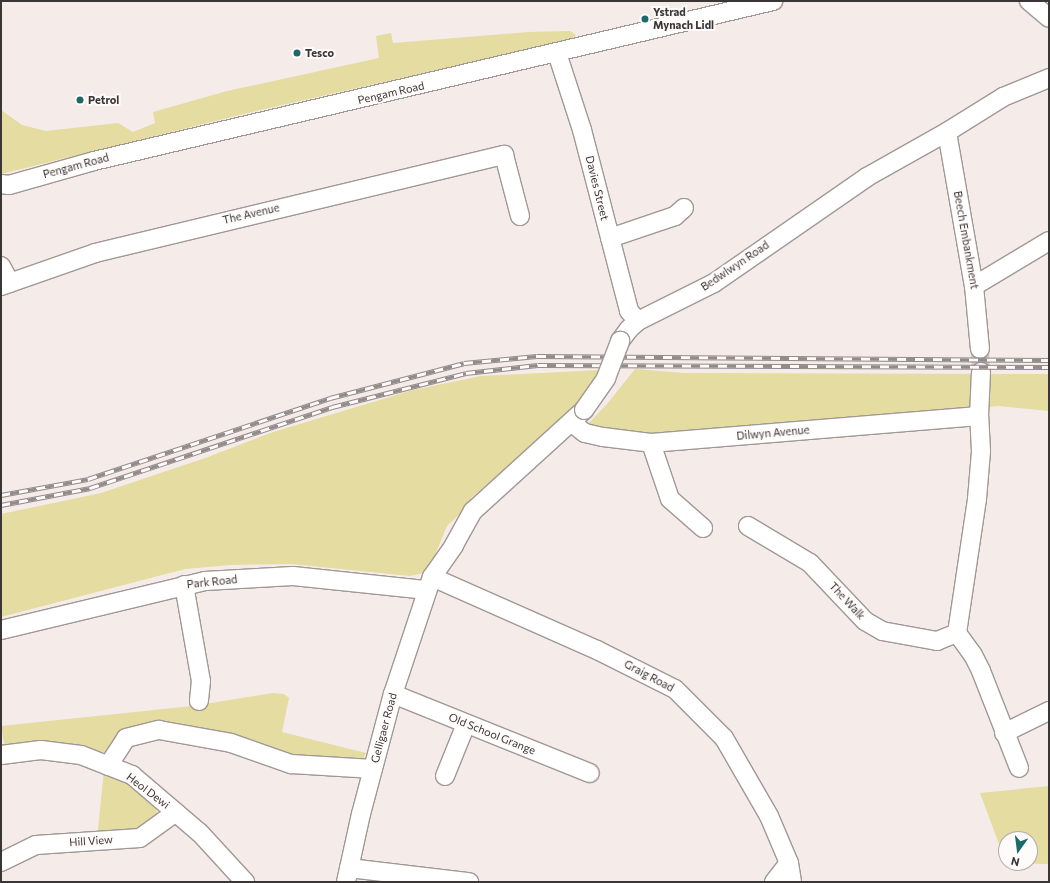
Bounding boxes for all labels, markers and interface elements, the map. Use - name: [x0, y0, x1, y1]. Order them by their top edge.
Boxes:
- place label: Ystrad Mynach Lidl: [653, 6, 714, 32]
- marker: Ystrad Mynach Lidl: [640, 14, 650, 24]
- place label: Tesco: [305, 46, 334, 60]
- marker: Tesco: [292, 48, 302, 58]
- street label: Pengam Road: [356, 79, 426, 107]
- place label: Petrol: [88, 93, 119, 107]
- marker: Petrol: [75, 95, 85, 105]
- street label: Pengam Road: [42, 151, 110, 181]
- street label: Davies Street: [583, 154, 611, 222]
- street label: Beech Embankment: [951, 190, 981, 290]
- street label: The Avenue: [221, 201, 281, 227]
- street label: Bedwlwyn Road: [698, 238, 772, 294]
- street label: Dilwyn Avenue: [736, 423, 810, 443]
- street label: Park Road: [186, 573, 238, 591]
- street label: The Walk: [826, 580, 868, 622]
- street label: Graig Road: [622, 657, 676, 695]
- street label: Gelligaer Road: [368, 692, 400, 764]
- street label: Old School Grange: [447, 711, 537, 757]
- street label: Heol Dewi: [124, 770, 172, 812]
- north arrow: [998, 831, 1038, 871]
- street label: Hill View: [69, 833, 113, 849]
- text: N: [1010, 855, 1021, 869]

